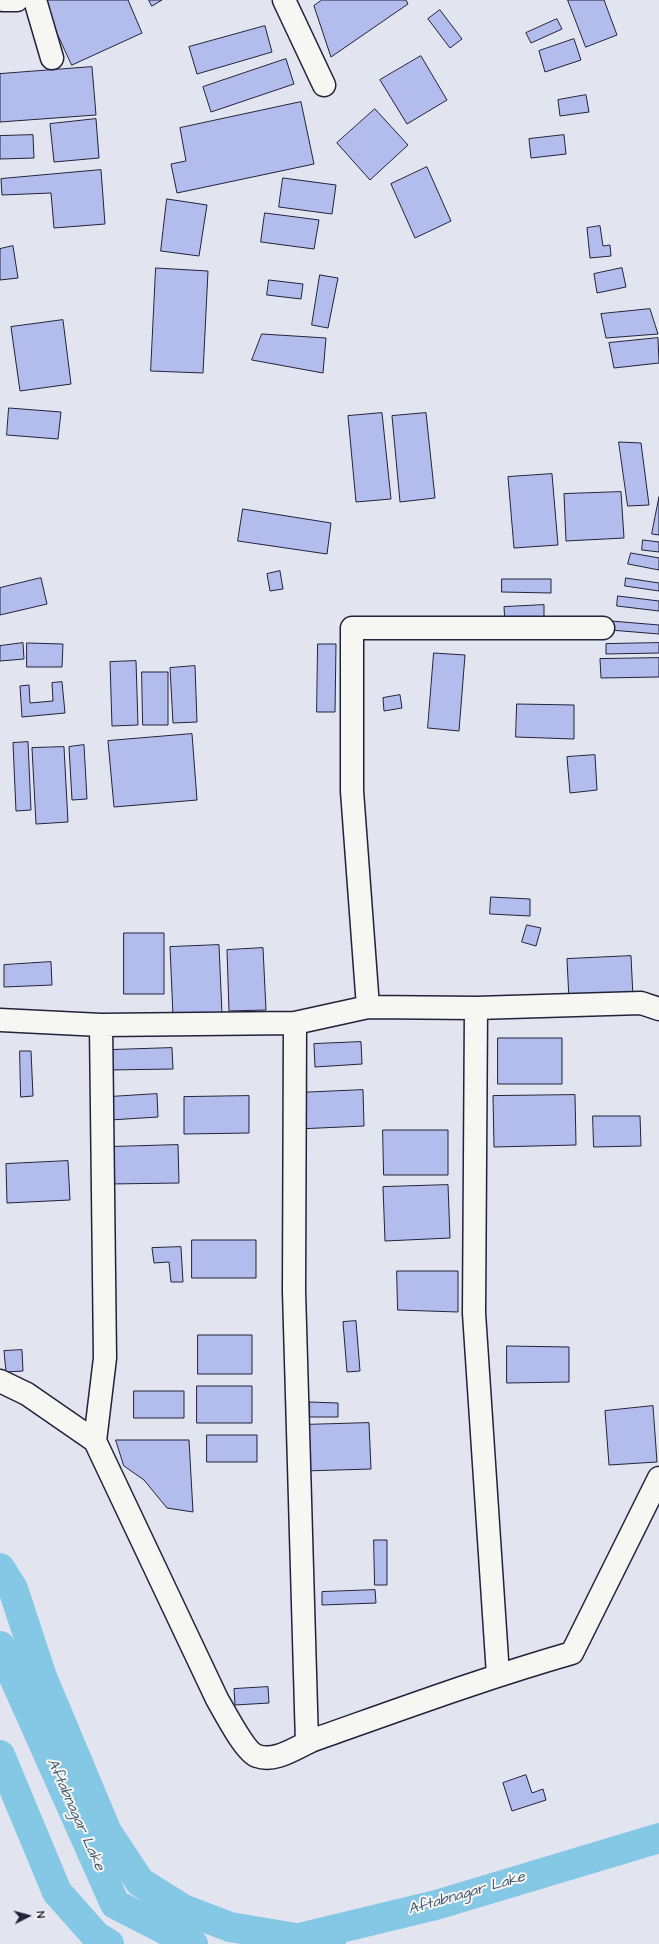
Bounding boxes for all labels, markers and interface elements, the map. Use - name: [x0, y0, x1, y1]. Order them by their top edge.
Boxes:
- water label: Aftabnagar Lake: [42, 1756, 108, 1874]
- water label: Aftabnagar Lake: [406, 1869, 528, 1919]
- north arrow: [8, 1896, 48, 1936]
- text: N: [33, 1910, 48, 1919]

